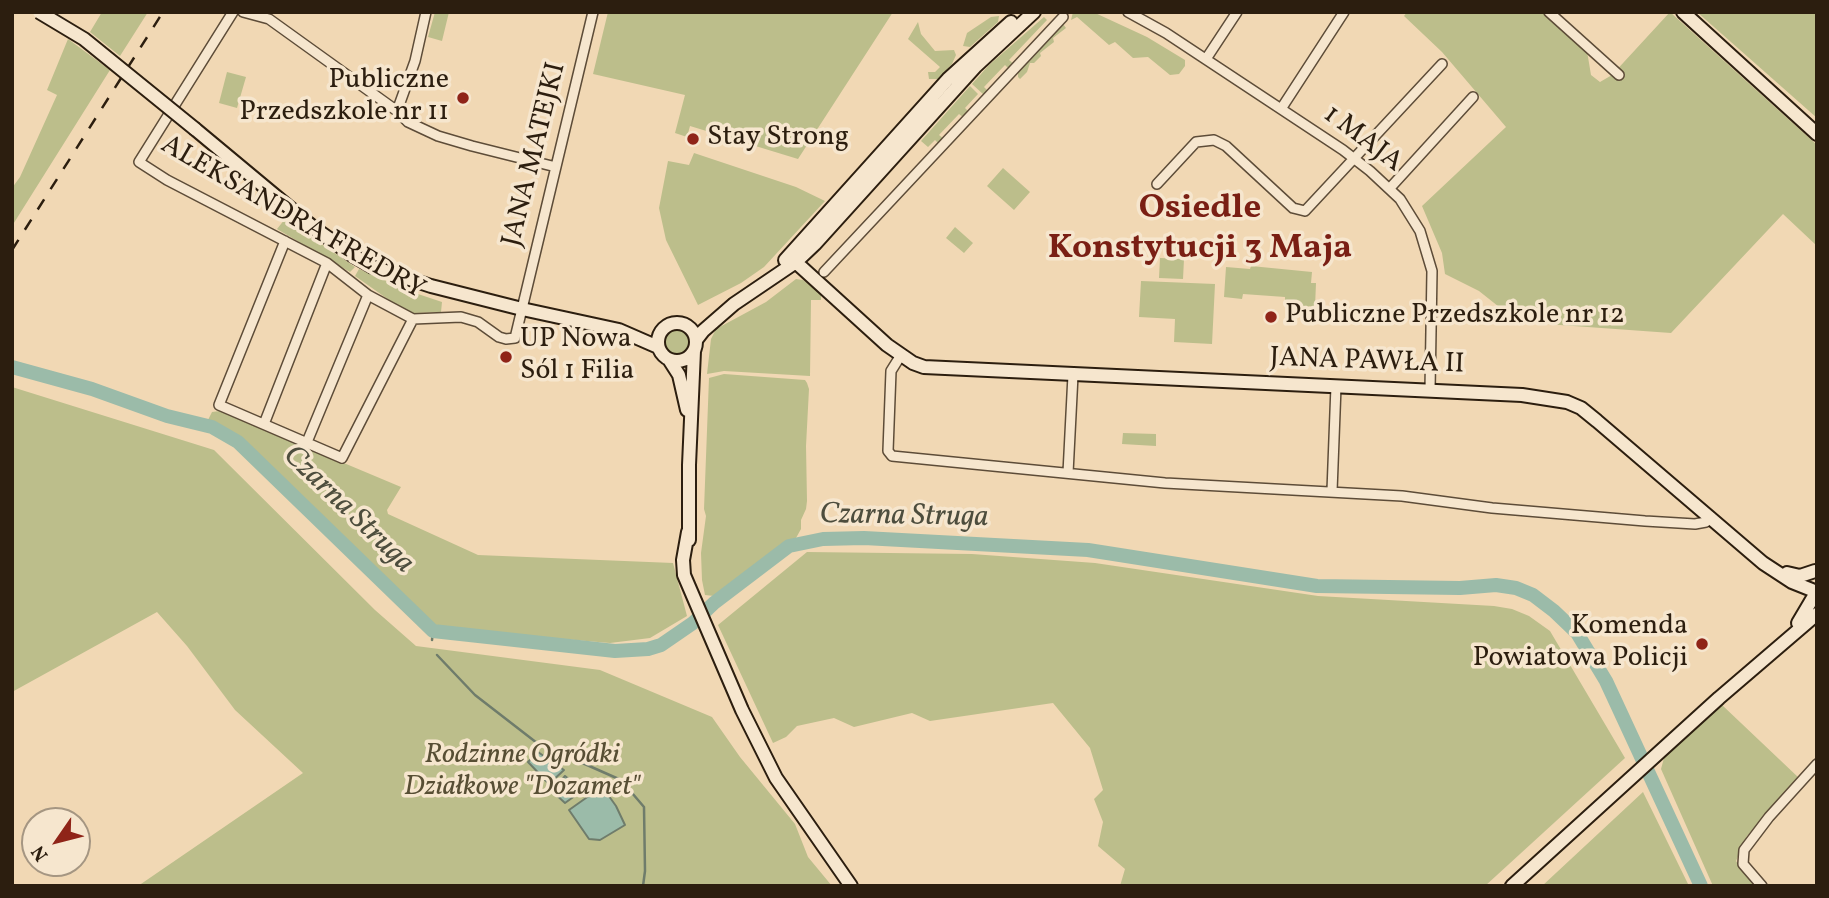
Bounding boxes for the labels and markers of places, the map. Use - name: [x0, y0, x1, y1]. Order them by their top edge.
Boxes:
- place label: Publiczne Przedszkole nr 11: [239, 65, 449, 131]
- marker: Publiczne Przedszkole nr 11: [455, 90, 471, 106]
- place label: Stay Strong: [707, 122, 849, 156]
- marker: Stay Strong: [685, 131, 701, 147]
- place label: Publiczne Przedszkole nr 12: [1285, 300, 1625, 334]
- marker: Publiczne Przedszkole nr 12: [1263, 309, 1279, 325]
- place label: UP Nowa Sól 1 Filia: [520, 324, 635, 390]
- marker: UP Nowa Sól 1 Filia: [498, 349, 514, 365]
- place label: Komenda Powiatowa Policji: [1473, 611, 1688, 677]
- marker: Komenda Powiatowa Policji: [1694, 636, 1710, 652]

